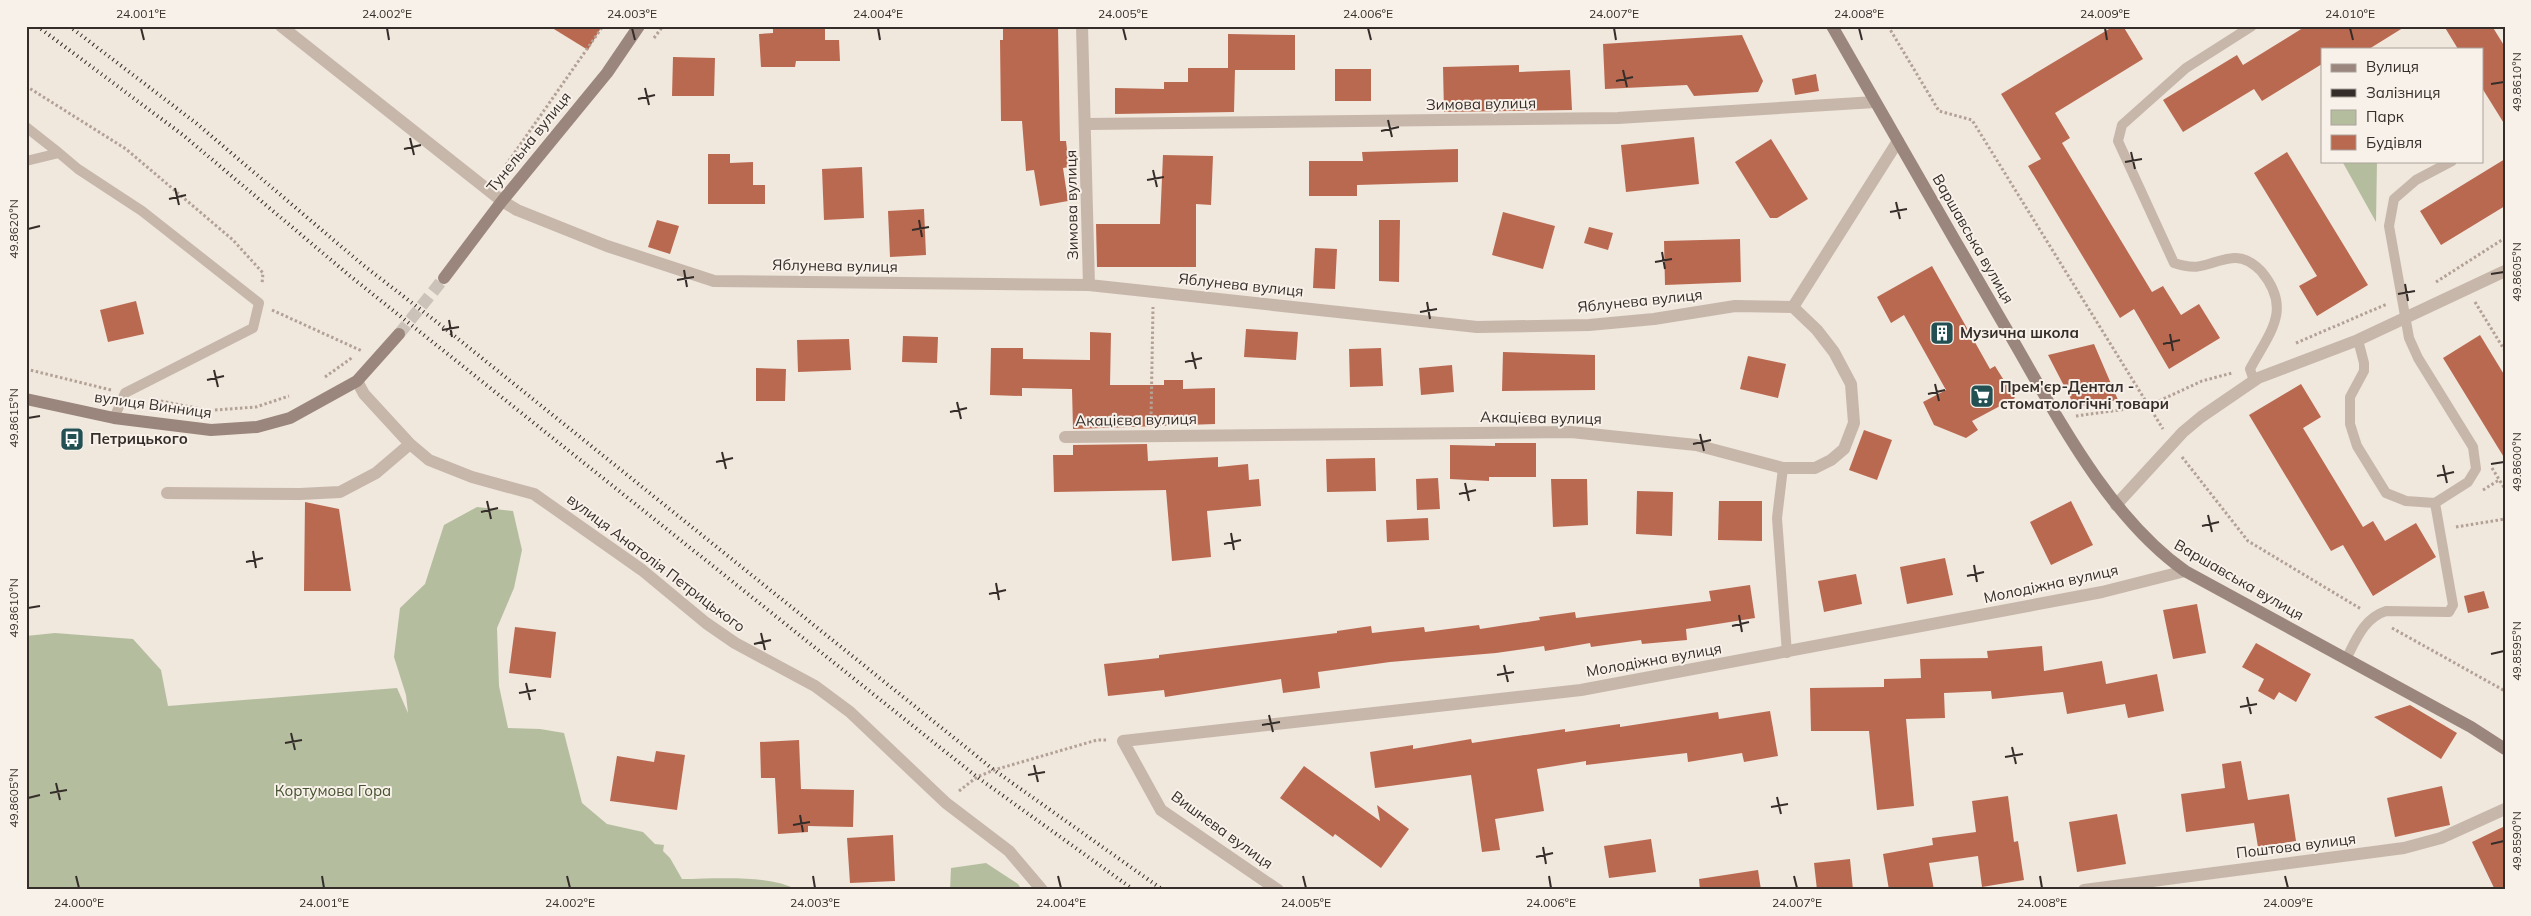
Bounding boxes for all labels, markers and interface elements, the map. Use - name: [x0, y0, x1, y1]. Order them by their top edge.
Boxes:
- text: 24.001°E: [116, 6, 166, 21]
- text: 24.002°E: [362, 6, 412, 21]
- text: 24.003°E: [607, 6, 657, 21]
- text: 24.004°E: [853, 6, 903, 21]
- text: 24.005°E: [1098, 6, 1148, 21]
- text: 24.006°E: [1343, 6, 1393, 21]
- text: 24.007°E: [1589, 6, 1639, 21]
- text: 24.008°E: [1834, 6, 1884, 21]
- text: 24.009°E: [2080, 6, 2130, 21]
- text: 24.010°E: [2325, 6, 2375, 21]
- legend: [2321, 48, 2484, 162]
- text: 49.8610°N: [2509, 52, 2524, 112]
- text: Вулиця: [2366, 57, 2419, 76]
- text: Залізниця: [2366, 83, 2440, 102]
- street label: Тунельна вулиця: [482, 88, 575, 196]
- street label: Зимова вулиця: [1426, 93, 1536, 114]
- text: Парк: [2366, 107, 2405, 126]
- text: Будівля: [2366, 133, 2422, 152]
- street label: Зимова вулиця: [1061, 150, 1082, 260]
- street label: Варшавська вулиця: [1929, 171, 2018, 307]
- text: 49.8620°N: [6, 199, 21, 259]
- text: 49.8605°N: [2509, 242, 2524, 302]
- street label: Яблунева вулиця: [772, 255, 898, 276]
- street label: Яблунева вулиця: [1178, 268, 1305, 301]
- street label: Яблунева вулиця: [1576, 284, 1703, 317]
- building icon: Музична школа: [1929, 320, 1955, 346]
- place label: Музична школа: [1960, 323, 2079, 342]
- place label: Прем'єр-Дентал - стоматологічні товари: [2000, 377, 2169, 413]
- supermarket icon: Прем'єр-Дентал - стоматологічні товари: [1969, 383, 1995, 409]
- street label: вулиця Винниця: [93, 387, 213, 422]
- text: 49.8615°N: [6, 388, 21, 448]
- street label: Акацієва вулиця: [1480, 407, 1602, 428]
- street label: Акацієва вулиця: [1075, 409, 1197, 430]
- bus stop icon: Петрицького: [59, 426, 85, 452]
- place label: Петрицького: [90, 429, 188, 448]
- text: 49.8600°N: [2509, 432, 2524, 492]
- street label: вулиця Анатолія Петрицького: [563, 489, 749, 636]
- street label: Варшавська вулиця: [2171, 535, 2307, 624]
- street label: Молодіжна вулиця: [1982, 560, 2120, 607]
- text: 49.8610°N: [6, 578, 21, 638]
- text: 49.8595°N: [2509, 621, 2524, 681]
- street label: Молодіжна вулиця: [1585, 638, 1723, 681]
- text: 49.8605°N: [6, 768, 21, 828]
- park label: Кортумова Гора: [275, 781, 391, 800]
- street label: Вишнева вулиця: [1168, 786, 1277, 873]
- text: 49.8590°N: [2509, 811, 2524, 871]
- street label: Поштова вулиця: [2235, 829, 2357, 862]
- text: 24.000°E: [54, 895, 104, 910]
- text: 24.001°E: [299, 895, 349, 910]
- text: 24.002°E: [545, 895, 595, 910]
- text: 24.003°E: [790, 895, 840, 910]
- text: 24.004°E: [1036, 895, 1086, 910]
- text: 24.005°E: [1281, 895, 1331, 910]
- text: 24.006°E: [1526, 895, 1576, 910]
- text: 24.007°E: [1772, 895, 1822, 910]
- text: 24.008°E: [2017, 895, 2067, 910]
- text: 24.009°E: [2263, 895, 2313, 910]

